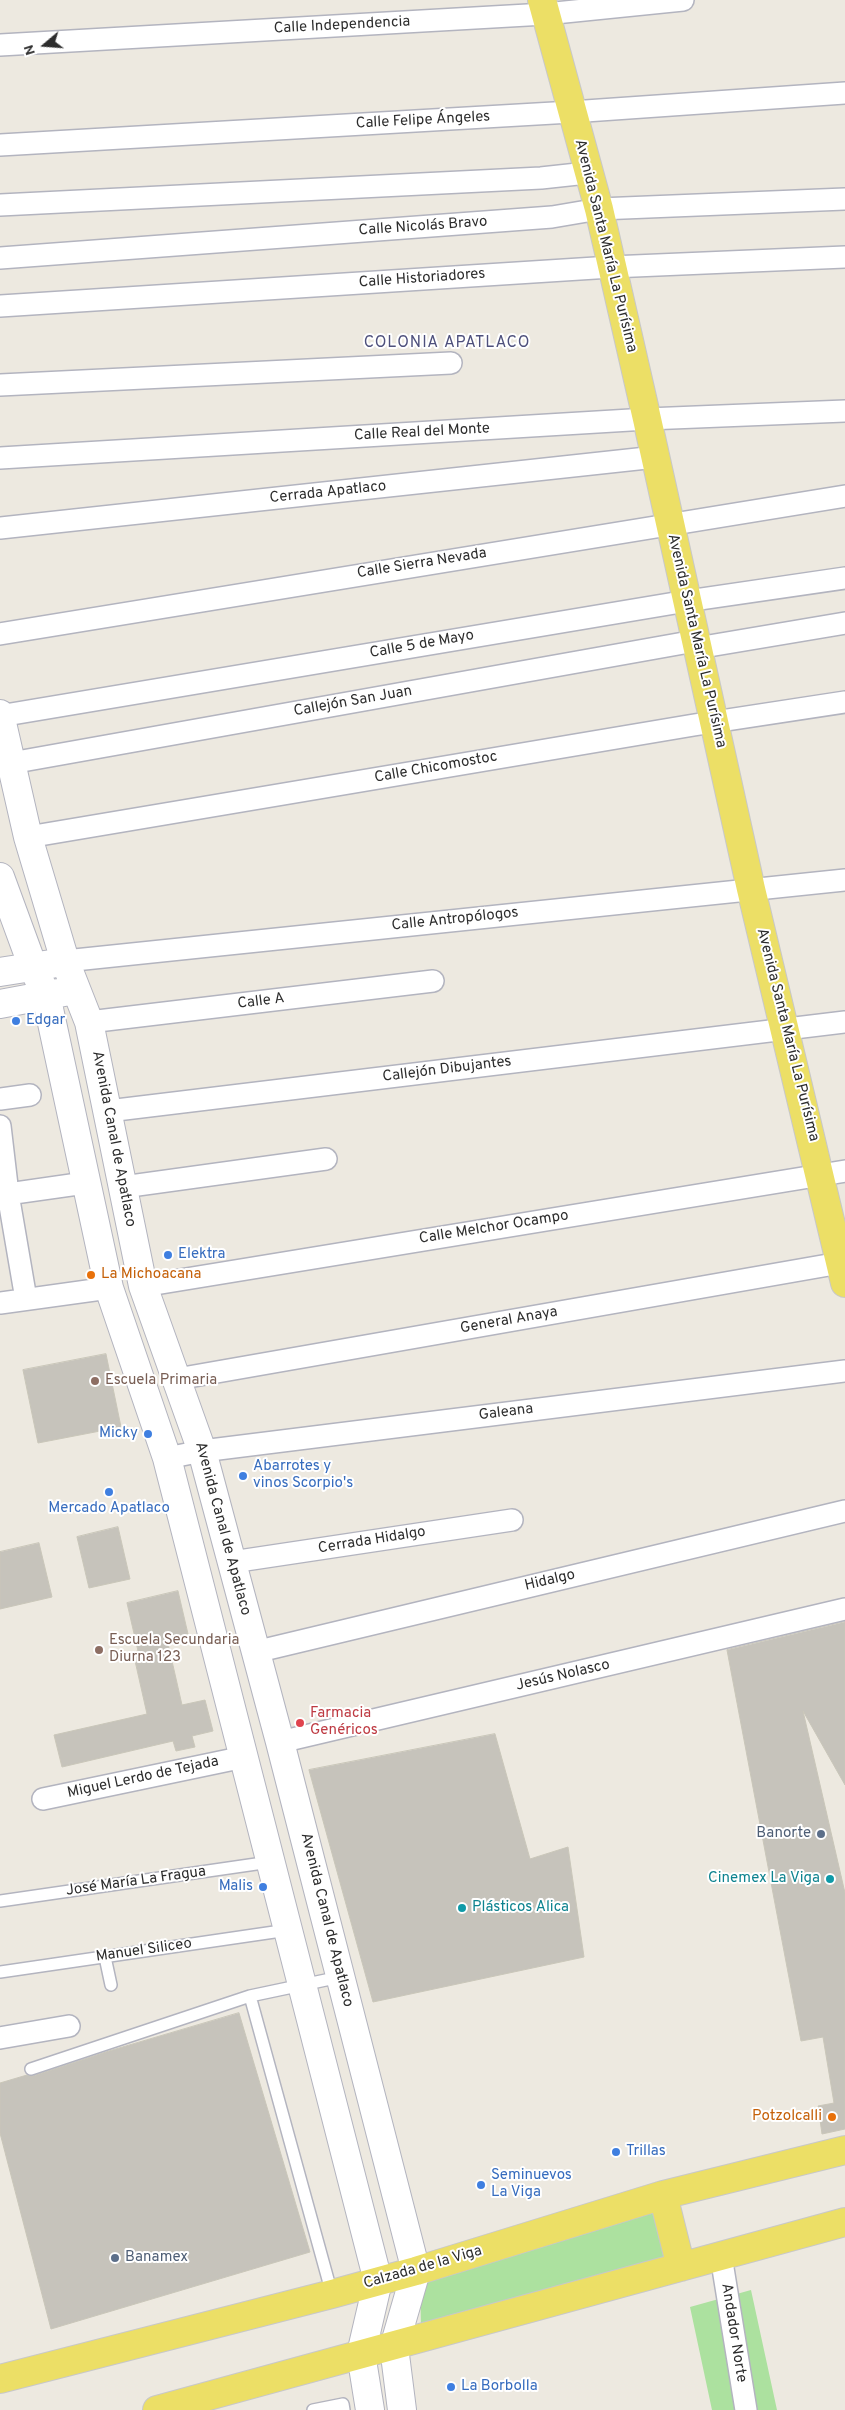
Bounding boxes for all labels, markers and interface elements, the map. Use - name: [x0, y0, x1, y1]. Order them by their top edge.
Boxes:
- street label: Calle Independencia: [273, 13, 411, 39]
- north arrow: [20, 20, 70, 70]
- text: N: [21, 42, 40, 57]
- street label: Calle Felipe Ángeles: [355, 108, 491, 134]
- street label: Avenida Santa María La Purísima: [570, 138, 640, 354]
- street label: Calle Nicolás Bravo: [358, 214, 488, 240]
- street label: Calle Historiadores: [358, 266, 486, 292]
- district label: COLONIA APATLACO: [362, 334, 532, 354]
- street label: Calle Real del Monte: [354, 420, 490, 446]
- street label: Cerrada Apatlaco: [269, 478, 387, 508]
- street label: Avenida Santa María La Purísima: [663, 532, 729, 750]
- street label: Calle Sierra Nevada: [356, 545, 488, 583]
- street label: Calle 5 de Mayo: [368, 627, 476, 663]
- street label: Callejón San Juan: [292, 683, 414, 721]
- street label: Calle Chicomostoc: [373, 748, 499, 788]
- street label: Calle Antropólogos: [391, 904, 519, 936]
- street label: Avenida Santa María La Purísima: [752, 927, 822, 1143]
- street label: Calle A: [236, 990, 286, 1014]
- place label: Edgar: [26, 1012, 65, 1030]
- marker: Edgar: [10, 1015, 22, 1027]
- street label: Avenida Canal de Apatlaco: [87, 1049, 139, 1229]
- street label: Callejón Dibujantes: [382, 1053, 512, 1087]
- street label: Calle Melchor Ocampo: [418, 1207, 570, 1249]
- place label: Elektra: [178, 1246, 225, 1264]
- marker: Elektra: [162, 1249, 174, 1261]
- place label: La Michoacana: [101, 1266, 201, 1284]
- marker: La Michoacana: [85, 1269, 97, 1281]
- street label: General Anaya: [459, 1304, 559, 1338]
- place label: Escuela Primaria: [105, 1372, 217, 1390]
- marker: Escuela Primaria: [89, 1375, 101, 1387]
- street label: Galeana: [478, 1401, 534, 1425]
- place label: Micky: [99, 1425, 138, 1443]
- marker: Micky: [142, 1428, 154, 1440]
- street label: Avenida Canal de Apatlaco: [190, 1440, 254, 1618]
- place label: Abarrotes y vinos Scorpio's: [253, 1458, 353, 1493]
- marker: Abarrotes y vinos Scorpio's: [237, 1470, 249, 1482]
- marker: Mercado Apatlaco: [103, 1486, 115, 1498]
- place label: Mercado Apatlaco: [48, 1500, 170, 1518]
- street label: Cerrada Hidalgo: [317, 1524, 427, 1558]
- street label: Hidalgo: [523, 1566, 577, 1596]
- place label: Escuela Secundaria Diurna 123: [109, 1632, 239, 1667]
- marker: Escuela Secundaria Diurna 123: [93, 1644, 105, 1656]
- street label: Jesús Nolasco: [514, 1656, 612, 1696]
- place label: Farmacia Genéricos: [310, 1705, 378, 1740]
- marker: Farmacia Genéricos: [294, 1717, 306, 1729]
- street label: Miguel Lerdo de Tejada: [66, 1753, 220, 1803]
- place label: Banorte: [756, 1825, 811, 1843]
- marker: Banorte: [815, 1828, 827, 1840]
- street label: Avenida Canal de Apatlaco: [296, 1831, 356, 2009]
- street label: José María La Fragua: [65, 1863, 207, 1901]
- place label: Cinemex La Viga: [708, 1870, 820, 1888]
- marker: Cinemex La Viga: [824, 1873, 836, 1885]
- place label: Malis: [219, 1878, 253, 1896]
- marker: Malis: [257, 1881, 269, 1893]
- place label: Plásticos Alica: [472, 1899, 569, 1917]
- marker: Plásticos Alica: [456, 1902, 468, 1914]
- street label: Manuel Siliceo: [95, 1935, 193, 1967]
- place label: Potzolcalli: [752, 2108, 822, 2126]
- marker: Potzolcalli: [826, 2111, 838, 2123]
- place label: Trillas: [626, 2143, 666, 2161]
- marker: Trillas: [610, 2146, 622, 2158]
- place label: Seminuevos La Viga: [491, 2167, 572, 2202]
- marker: Seminuevos La Viga: [475, 2179, 487, 2191]
- street label: Calzada de la Viga: [362, 2242, 484, 2294]
- place label: Banamex: [125, 2249, 188, 2267]
- marker: Banamex: [109, 2252, 121, 2264]
- street label: Andador Norte: [716, 2282, 750, 2384]
- place label: La Borbolla: [461, 2378, 538, 2396]
- marker: La Borbolla: [445, 2381, 457, 2393]

